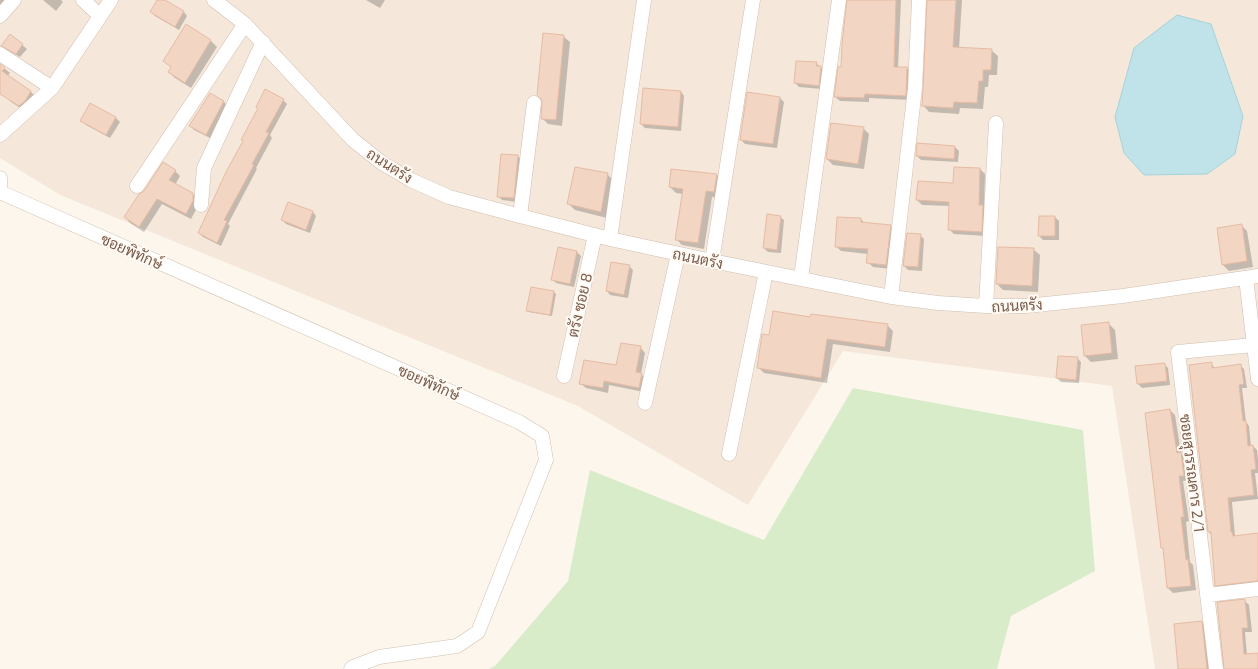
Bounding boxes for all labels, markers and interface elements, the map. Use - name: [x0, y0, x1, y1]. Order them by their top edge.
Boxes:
- street label: ถนนตรัง: [364, 144, 416, 186]
- street label: ซอยพิทักษ์: [98, 229, 167, 273]
- street label: ถนนตรัง: [671, 244, 725, 272]
- street label: ตรัง ซอย 8: [563, 271, 595, 339]
- street label: ถนนตรัง: [991, 295, 1043, 315]
- street label: ซอยพิทักษ์: [395, 360, 464, 404]
- street label: ซอยสุวรรณคาร 2/1: [1174, 413, 1209, 534]

